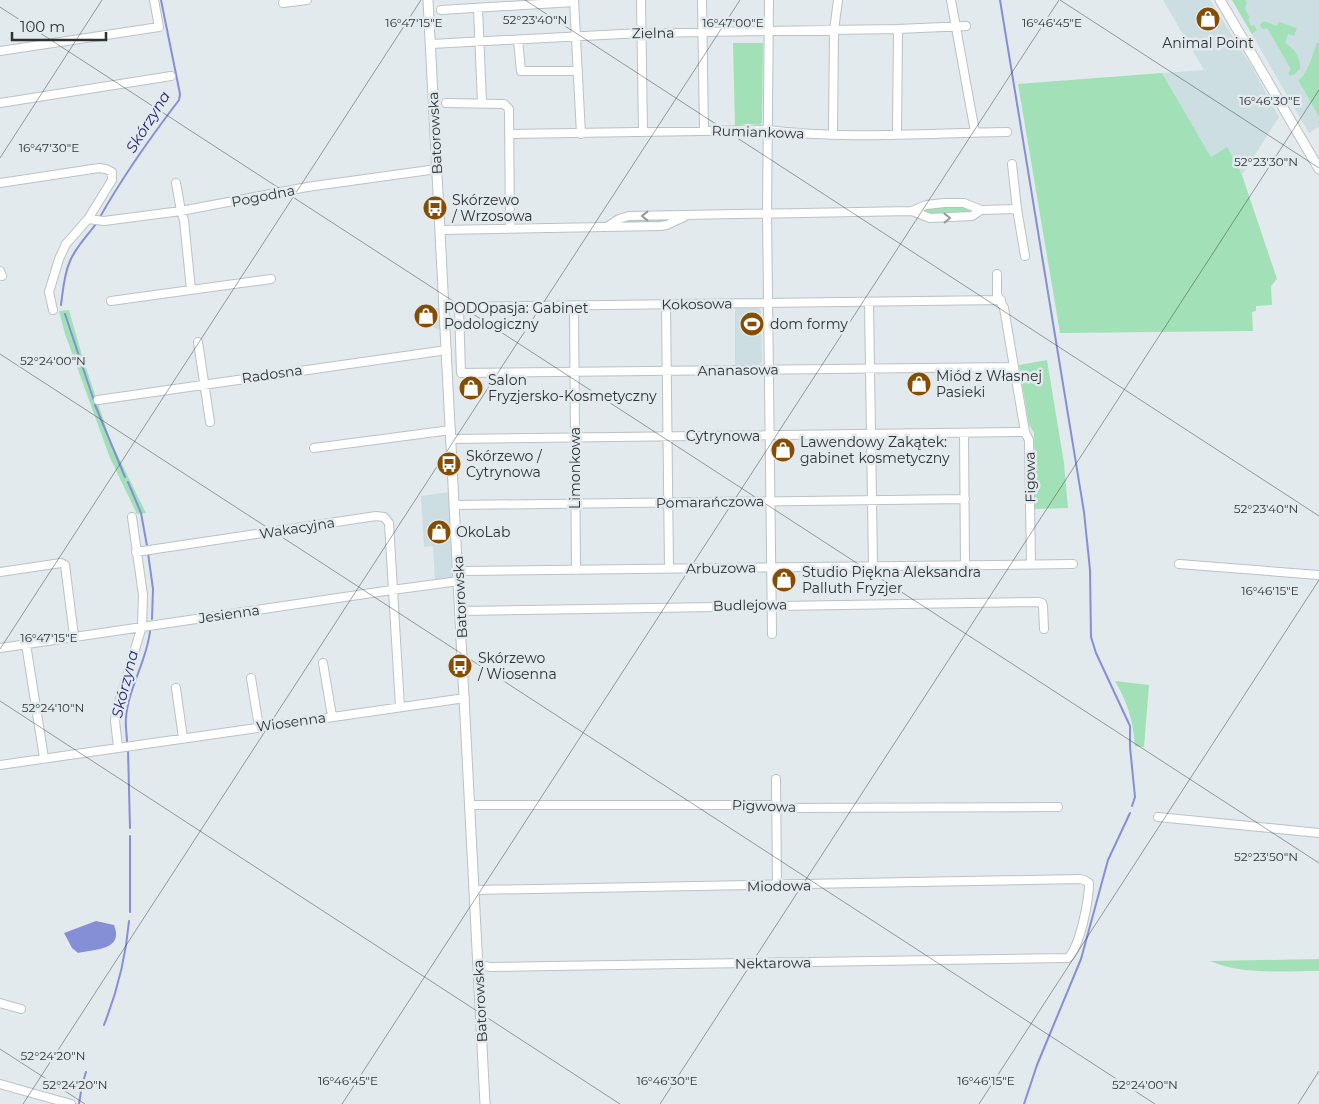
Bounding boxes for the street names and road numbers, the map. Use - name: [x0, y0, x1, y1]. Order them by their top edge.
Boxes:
- street label: Zielna: [631, 24, 675, 42]
- street label: Batorowska: [424, 91, 446, 175]
- street label: Rumiankowa: [711, 121, 805, 143]
- street label: Pogodna: [230, 181, 296, 211]
- street label: Kokosowa: [661, 294, 733, 314]
- street label: Ananasowa: [697, 360, 779, 380]
- street label: Radosna: [240, 361, 304, 387]
- street label: Limonkowa: [566, 427, 584, 509]
- street label: Cytrynowa: [686, 427, 760, 445]
- street label: Figowa: [1021, 451, 1039, 503]
- street label: Pomarańczowa: [656, 492, 764, 512]
- street label: Wakacyjna: [258, 513, 336, 543]
- street label: Batorowska: [449, 555, 471, 639]
- street label: Arbuzowa: [686, 558, 756, 578]
- street label: Budlejowa: [713, 595, 787, 615]
- street label: Jesienna: [196, 601, 261, 627]
- street label: Wiosenna: [255, 708, 327, 736]
- street label: Pigwowa: [732, 796, 796, 816]
- street label: Miodowa: [747, 876, 811, 896]
- street label: Nektarowa: [735, 953, 811, 973]
- street label: Batorowska: [469, 959, 491, 1043]

